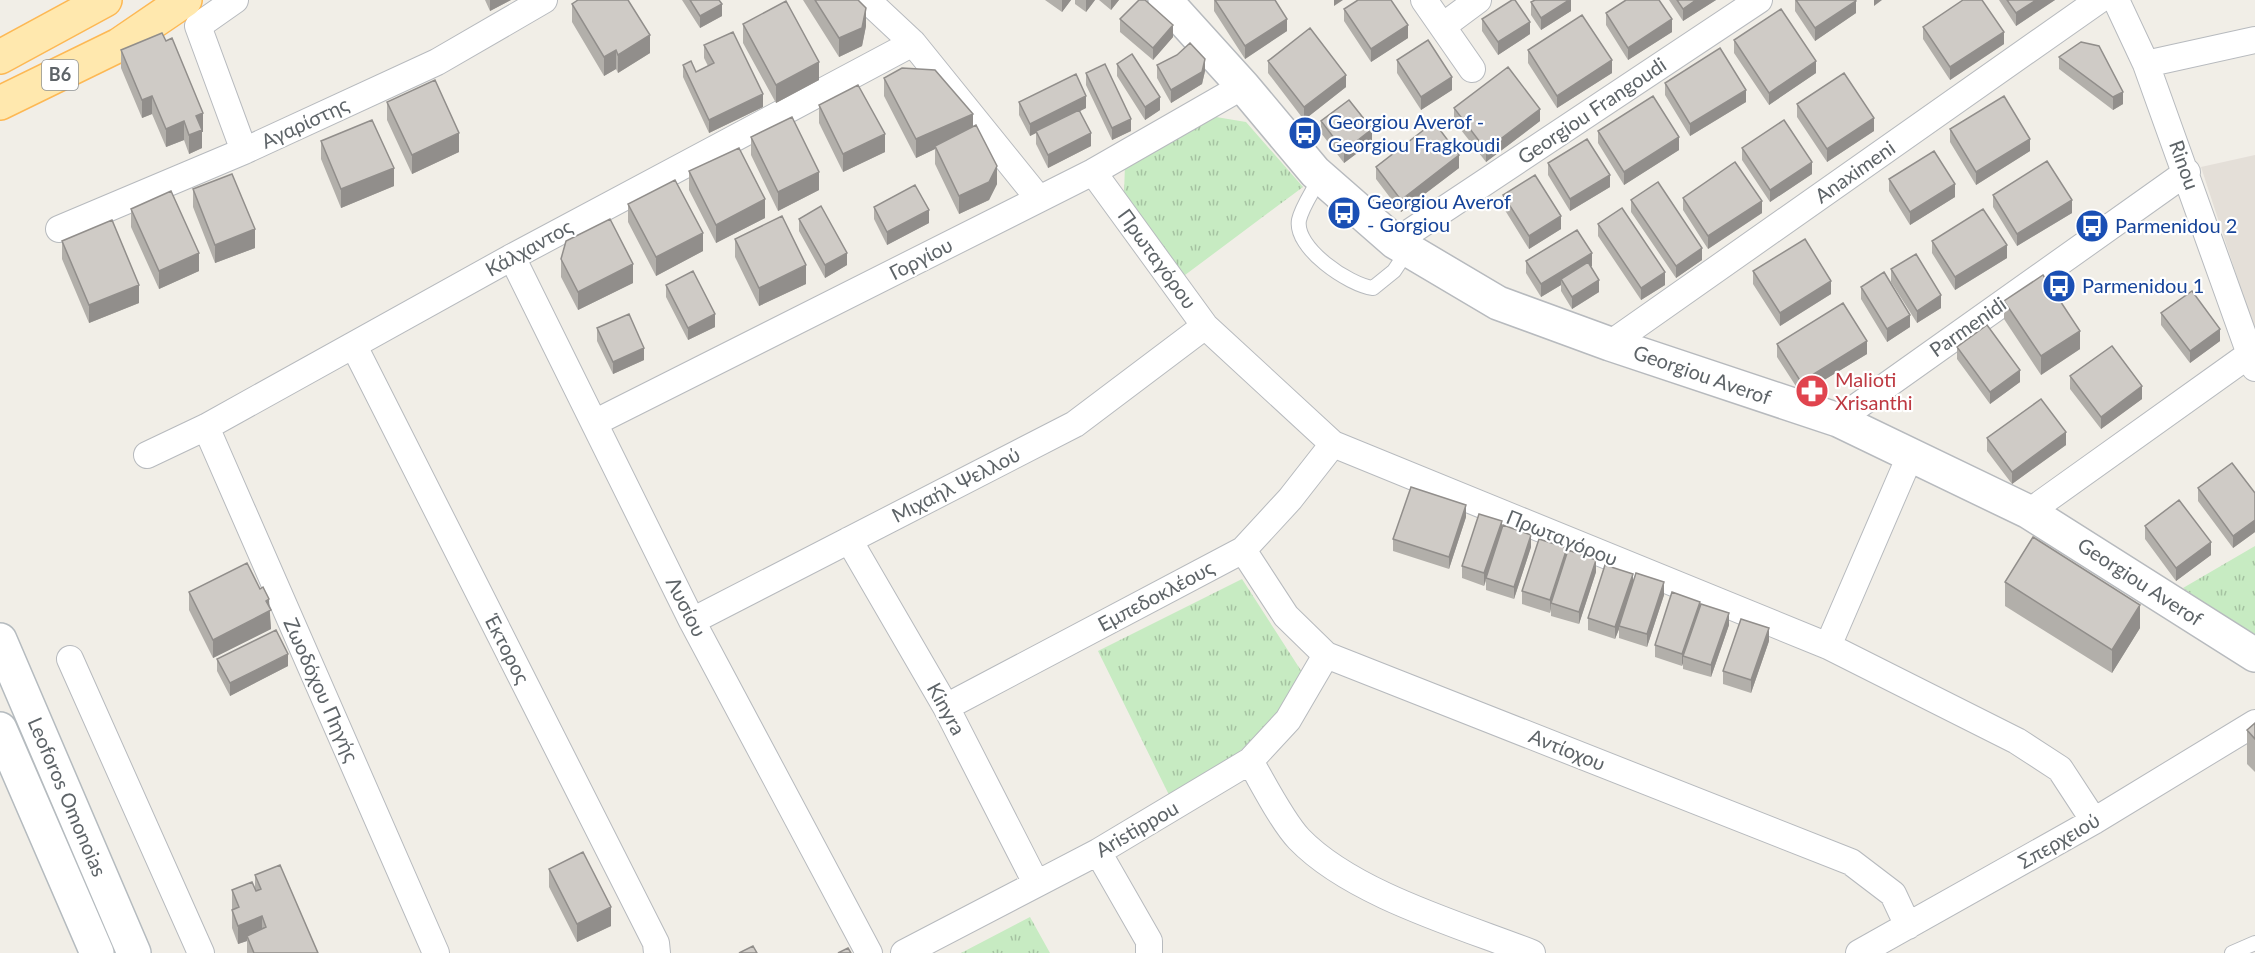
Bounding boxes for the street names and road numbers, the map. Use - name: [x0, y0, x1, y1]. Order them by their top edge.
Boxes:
- street label: Georgiou Frangoudi: [1513, 52, 1670, 169]
- road number: B6: [42, 60, 78, 90]
- street label: Αγαρίστης: [257, 91, 352, 153]
- street label: Anaximeni: [1810, 135, 1899, 207]
- street label: Rinou: [2165, 137, 2205, 193]
- street label: Πρωταγόρου: [1114, 204, 1202, 313]
- street label: Κάλχαντος: [481, 213, 576, 281]
- street label: Γοργίου: [885, 232, 956, 284]
- street label: Parmenidi: [1925, 291, 2010, 361]
- street label: Georgiou Averof: [1630, 339, 1774, 409]
- street label: Μιχαήλ Ψελλού: [887, 442, 1024, 527]
- street label: Πρωταγόρου: [1503, 504, 1621, 570]
- street label: Georgiou Averof: [2074, 532, 2207, 630]
- street label: Εμπεδοκλέους: [1093, 554, 1218, 636]
- street label: Λυσίου: [662, 573, 712, 640]
- street label: Έκτορος: [480, 610, 536, 687]
- street label: Ζωοδόχου Πηγής: [279, 614, 364, 765]
- street label: Kinyra: [923, 678, 971, 739]
- street label: Leoforos Omonoias: [24, 713, 112, 880]
- street label: Αντίοχου: [1526, 723, 1609, 775]
- street label: Aristippou: [1091, 795, 1182, 861]
- street label: Σπερχειού: [2014, 807, 2103, 873]

